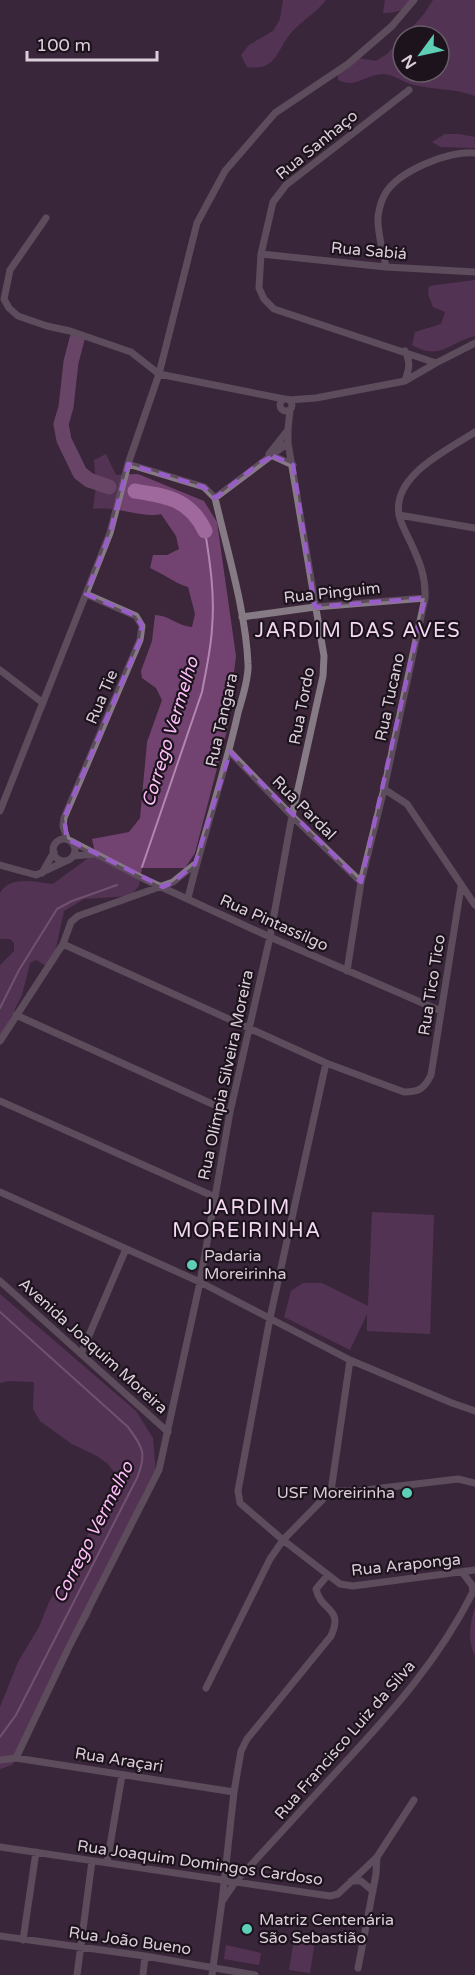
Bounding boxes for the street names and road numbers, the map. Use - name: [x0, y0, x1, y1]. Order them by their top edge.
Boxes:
- street label: Rua Sanhaço: [272, 106, 362, 184]
- street label: Rua Sabiá: [330, 238, 408, 264]
- street label: Rua Pinguim: [283, 578, 381, 608]
- street label: Rua Tucano: [371, 651, 409, 743]
- street label: Rua Tordo: [285, 666, 319, 746]
- street label: Rua Tie: [82, 667, 122, 727]
- street label: Rua Tangara: [201, 671, 243, 769]
- street label: Rua Pardal: [268, 772, 340, 844]
- street label: Rua Pintassilgo: [217, 890, 331, 956]
- street label: Rua Tico Tico: [414, 933, 450, 1037]
- street label: Rua Olímpia Silveira Moreira: [194, 968, 258, 1182]
- street label: Avenida Joaquim Moreira: [14, 1274, 172, 1418]
- street label: Rua Araponga: [350, 1549, 462, 1581]
- street label: Rua Francisco Luiz da Silva: [270, 1656, 420, 1824]
- street label: Rua Araçari: [74, 1743, 164, 1777]
- street label: Rua Joaquim Domingos Cardoso: [76, 1836, 324, 1890]
- street label: Rua João Bueno: [67, 1922, 193, 1960]

